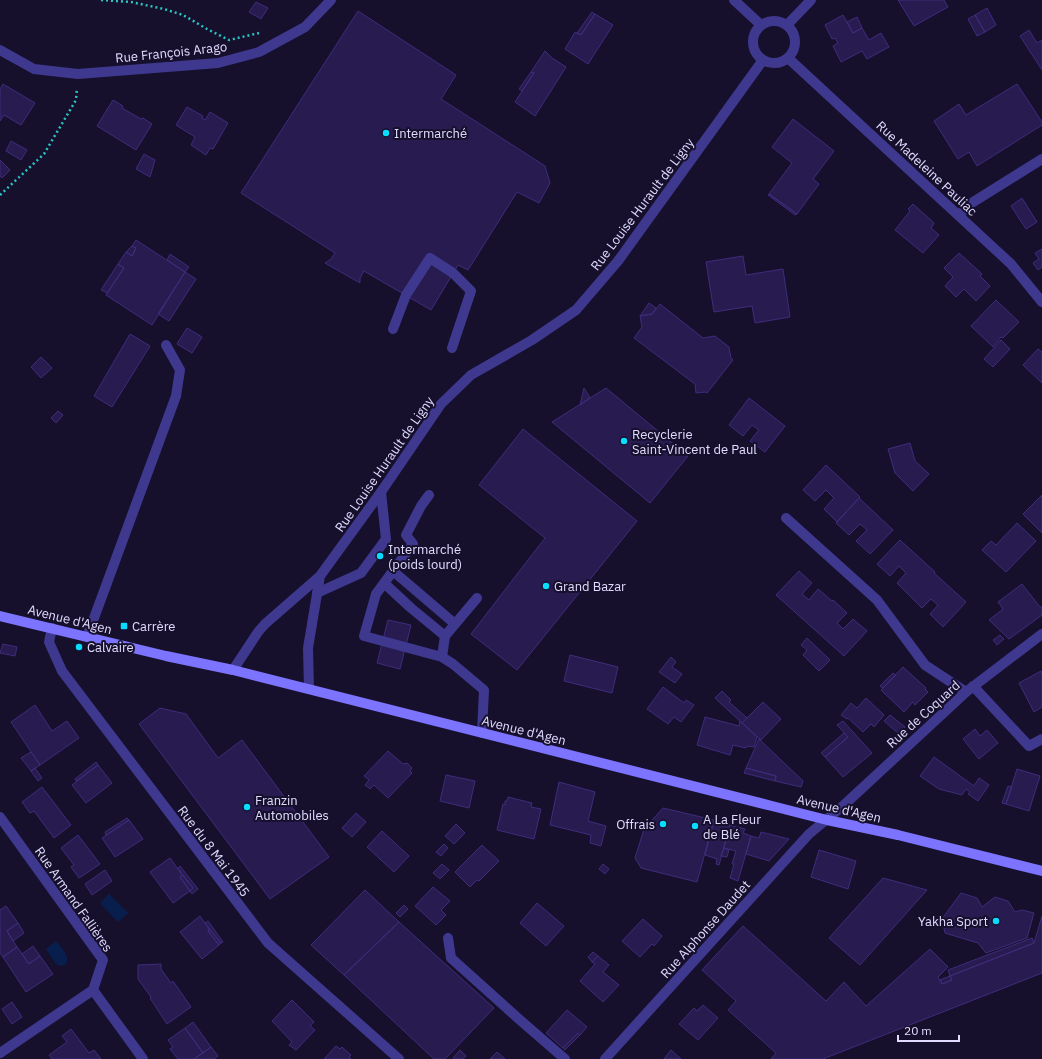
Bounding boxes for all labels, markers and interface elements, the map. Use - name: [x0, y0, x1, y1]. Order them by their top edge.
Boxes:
- street label: Rue François Arago: [114, 38, 228, 67]
- street label: Rue Madeleine Pauliac: [873, 117, 981, 220]
- place label: Intermarché: [394, 125, 467, 142]
- marker: Intermarché: [381, 128, 391, 138]
- street label: Rue Louise Hurault de Ligny: [587, 134, 698, 274]
- street label: Rue Louise Hurault de Ligny: [331, 393, 438, 535]
- place label: Recyclerie Saint-Vincent de Paul: [632, 426, 757, 458]
- marker: Recyclerie Saint-Vincent de Paul: [619, 436, 629, 446]
- place label: Intermarché (poids lourd): [388, 541, 462, 573]
- marker: Intermarché (poids lourd): [375, 551, 385, 561]
- place label: Grand Bazar: [554, 578, 626, 595]
- marker: Grand Bazar: [541, 581, 551, 591]
- street label: Avenue d'Agen: [26, 601, 114, 638]
- place label: Carrère: [132, 618, 175, 635]
- marker: Carrère: [119, 621, 129, 631]
- place label: Calvaire: [87, 639, 134, 656]
- marker: Calvaire: [74, 642, 84, 652]
- street label: Rue de Coquard: [883, 677, 964, 752]
- street label: Avenue d'Agen: [480, 712, 568, 749]
- street label: Avenue d'Agen: [795, 791, 883, 826]
- place label: Franzin Automobiles: [255, 792, 329, 824]
- street label: Rue du 8 Mai 1945: [174, 802, 253, 900]
- marker: Franzin Automobiles: [242, 802, 252, 812]
- place label: A La Fleur de Blé: [703, 811, 761, 843]
- place label: Offrais: [616, 816, 655, 833]
- marker: Offrais: [658, 819, 668, 829]
- marker: A La Fleur de Blé: [690, 821, 700, 831]
- street label: Rue Armand Fallières: [31, 843, 116, 955]
- street label: Rue Alphonse Daudet: [657, 877, 754, 982]
- place label: Yakha Sport: [918, 913, 988, 930]
- marker: Yakha Sport: [991, 916, 1001, 926]
- scale bar: [898, 1017, 959, 1043]
- text: 20 m: [904, 1023, 932, 1038]

